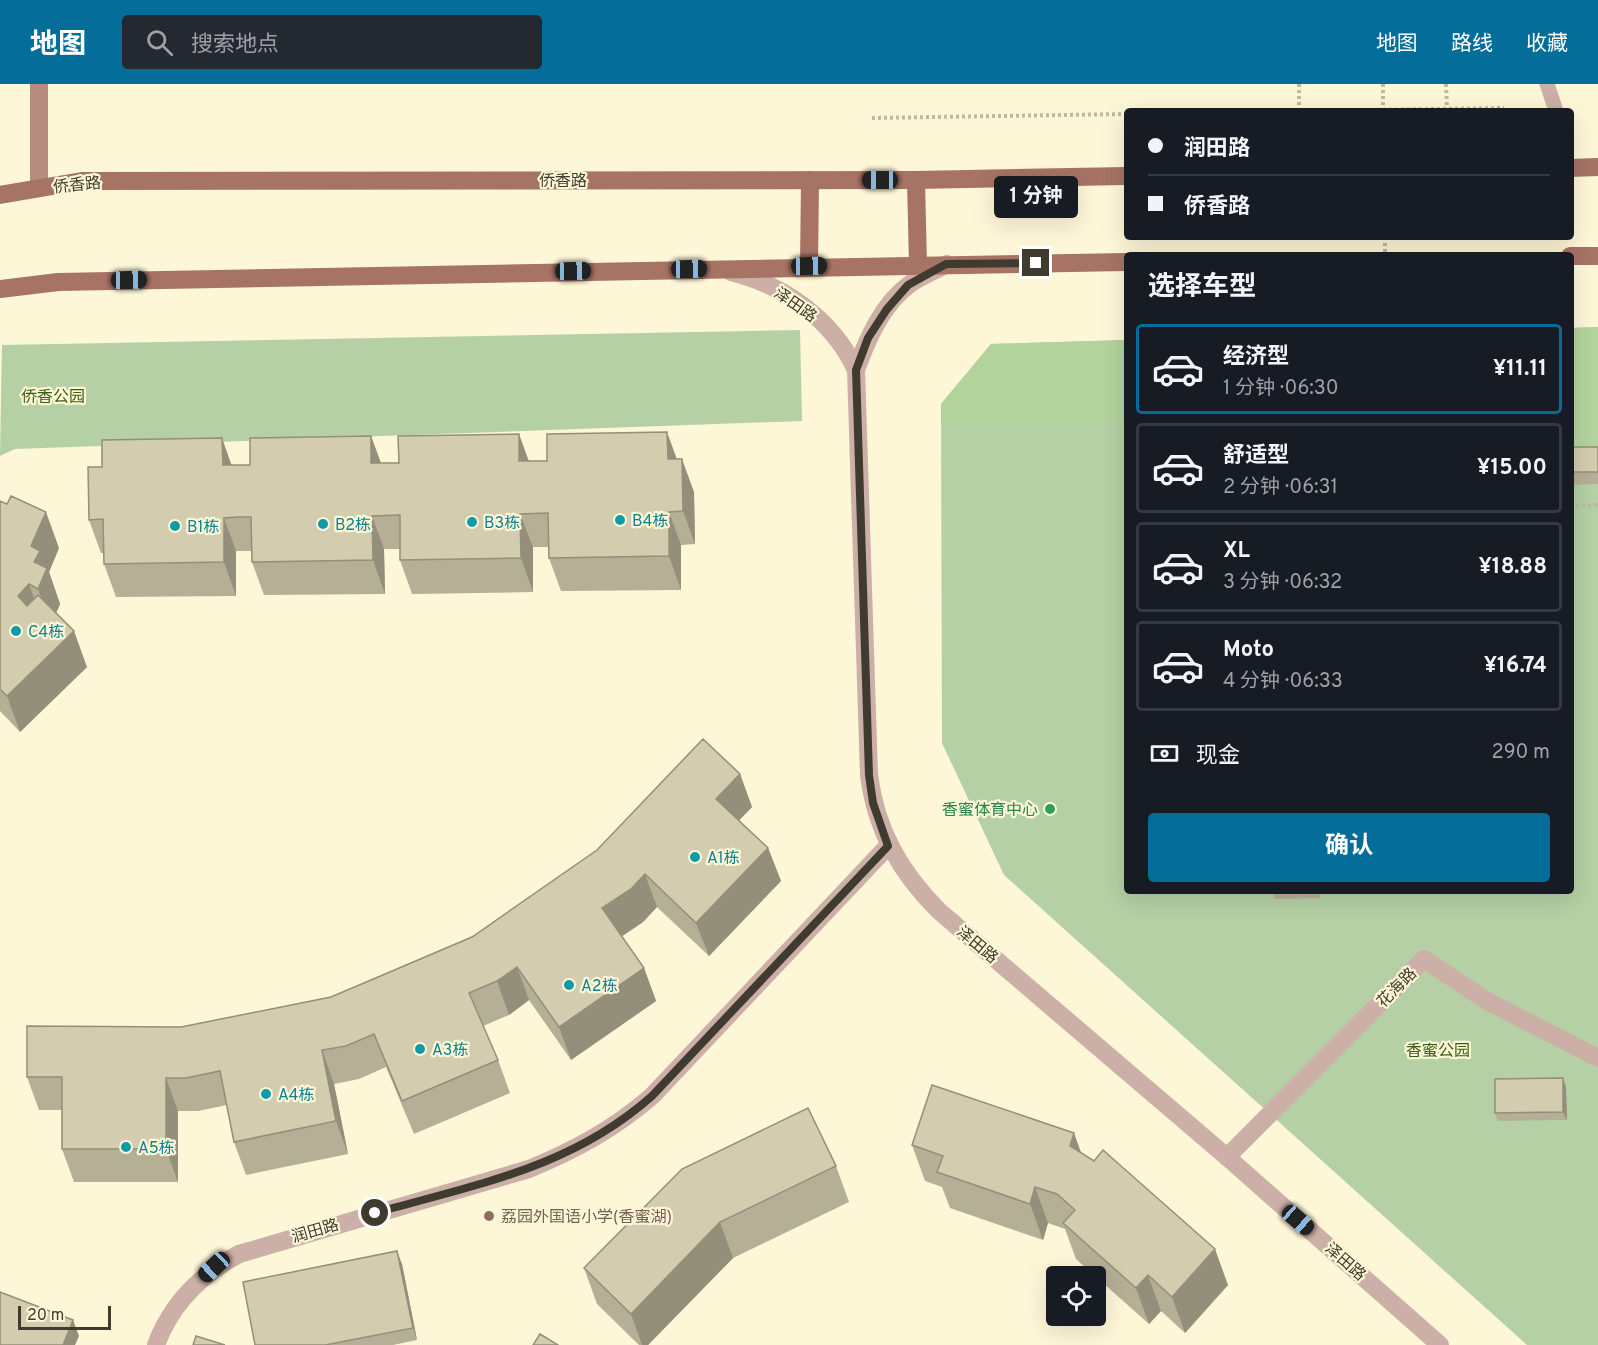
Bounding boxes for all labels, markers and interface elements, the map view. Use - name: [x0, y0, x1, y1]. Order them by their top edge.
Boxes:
- search box: [122, 15, 542, 69]
- icon: search: [143, 26, 176, 59]
- text: 地图: [30, 28, 86, 64]
- text: 地图: [1376, 31, 1418, 58]
- text: 路线: [1451, 31, 1493, 58]
- text: 收藏: [1526, 31, 1568, 58]
- text: 搜索地点: [191, 32, 279, 59]
- text: 润田路: [1184, 136, 1250, 163]
- car: [862, 171, 898, 189]
- street label: 侨香路: [539, 172, 587, 192]
- street label: 侨香路: [52, 174, 102, 198]
- callout: 1 分钟: [994, 176, 1078, 218]
- text: 1 分钟: [1010, 184, 1063, 210]
- text: 侨香路: [1184, 194, 1250, 221]
- route end: [1022, 249, 1049, 276]
- car: [791, 257, 827, 275]
- car: [671, 260, 707, 278]
- car: [555, 262, 591, 280]
- car: [111, 271, 147, 289]
- text: 选择车型: [1148, 271, 1256, 305]
- street label: 泽田路: [769, 284, 820, 328]
- icon: car: [1151, 342, 1205, 396]
- text: 经济型: [1223, 344, 1289, 371]
- text: ¥11.11: [1493, 356, 1547, 383]
- text: 1 分钟 · 06:30: [1223, 376, 1339, 402]
- park label: 侨香公园: [21, 388, 85, 408]
- icon: car: [1151, 441, 1205, 495]
- text: 舒适型: [1223, 443, 1289, 470]
- text: ¥15.00: [1477, 455, 1547, 482]
- text: 2 分钟 · 06:31: [1223, 475, 1338, 501]
- place label: B4栋: [632, 512, 668, 532]
- marker: B4栋: [613, 513, 627, 527]
- place label: B3栋: [484, 514, 520, 534]
- marker: B3栋: [465, 515, 479, 529]
- place label: B2栋: [335, 516, 371, 536]
- marker: B2栋: [316, 517, 330, 531]
- place label: B1栋: [187, 518, 219, 538]
- marker: B1栋: [168, 519, 182, 533]
- text: XL: [1223, 538, 1250, 565]
- icon: car: [1151, 540, 1205, 594]
- text: ¥18.88: [1478, 554, 1547, 581]
- text: 3 分钟 · 06:32: [1223, 570, 1342, 596]
- place label: C4栋: [28, 623, 64, 643]
- marker: C4栋: [9, 624, 23, 638]
- text: Moto: [1223, 637, 1274, 664]
- icon: car: [1151, 639, 1205, 693]
- text: ¥16.74: [1484, 653, 1547, 680]
- text: 4 分钟 · 06:33: [1223, 669, 1343, 695]
- icon: cash: [1148, 737, 1181, 770]
- text: 290 m: [1492, 740, 1550, 766]
- text: 现金: [1196, 743, 1240, 770]
- place label: 香蜜体育中心: [942, 801, 1038, 821]
- marker: 香蜜体育中心: [1043, 802, 1057, 816]
- button: 确认: [1148, 813, 1550, 882]
- place label: A1栋: [707, 849, 740, 869]
- marker: A1栋: [688, 850, 702, 864]
- street label: 泽田路: [952, 922, 1002, 969]
- street label: 花海路: [1373, 964, 1421, 1012]
- place label: A2栋: [581, 977, 618, 997]
- marker: A2栋: [562, 978, 576, 992]
- place label: A3栋: [432, 1041, 469, 1061]
- marker: A3栋: [413, 1042, 427, 1056]
- park label: 香蜜公园: [1406, 1042, 1470, 1062]
- place label: A4栋: [278, 1086, 314, 1106]
- marker: A4栋: [259, 1087, 273, 1101]
- place label: A5栋: [138, 1139, 175, 1159]
- marker: A5栋: [119, 1140, 133, 1154]
- route start: [361, 1199, 388, 1226]
- car: [1279, 1201, 1317, 1239]
- place label: 荔园外国语小学(香蜜湖): [501, 1208, 672, 1228]
- marker: 荔园外国语小学(香蜜湖): [482, 1209, 496, 1223]
- street label: 润田路: [290, 1216, 341, 1248]
- street label: 泽田路: [1320, 1239, 1369, 1286]
- car: [195, 1248, 233, 1286]
- map controls: [1046, 1266, 1106, 1326]
- button: locate: [1046, 1266, 1106, 1326]
- scale bar: [18, 1303, 111, 1330]
- text: 20 m: [27, 1306, 64, 1326]

